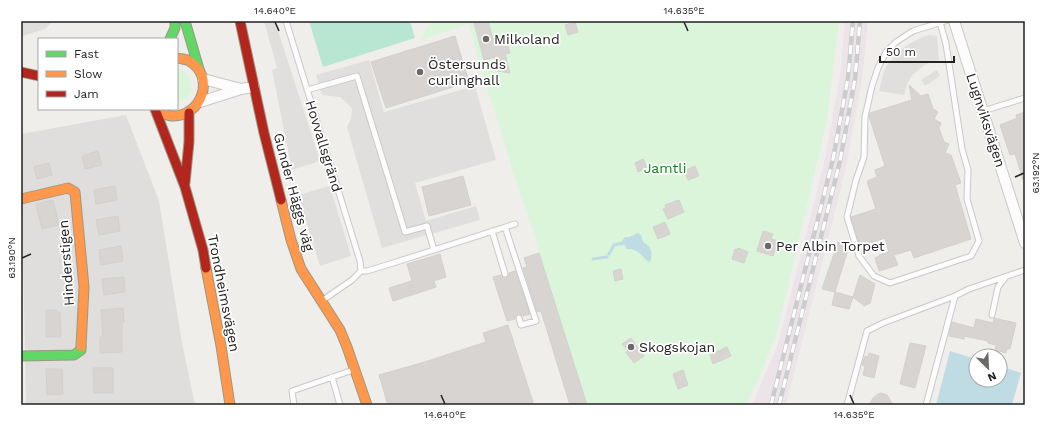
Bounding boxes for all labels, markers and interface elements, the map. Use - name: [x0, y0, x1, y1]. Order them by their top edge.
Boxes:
- text: 14.640°E: [254, 5, 296, 16]
- text: 14.635°E: [663, 5, 705, 16]
- place label: Milkoland: [494, 31, 560, 47]
- marker: Milkoland: [481, 34, 491, 44]
- legend: [38, 38, 178, 110]
- scale bar: [880, 38, 954, 64]
- text: 50 m: [886, 45, 916, 59]
- text: Fast: [74, 47, 99, 61]
- place label: Östersunds curlinghall: [428, 56, 506, 88]
- text: Slow: [74, 67, 102, 81]
- marker: Östersunds curlinghall: [415, 67, 425, 77]
- street label: Lugnviksvägen: [963, 71, 1009, 169]
- text: Jam: [74, 87, 99, 101]
- street label: Hovvallsgränd: [302, 98, 346, 194]
- street label: Gunder Häggs väg: [271, 131, 318, 253]
- text: 63.192°N: [1030, 152, 1041, 194]
- park label: Jamtli: [644, 160, 686, 176]
- street label: Hinderstigen: [55, 219, 77, 307]
- street label: Trondheimsvägen: [205, 233, 243, 353]
- text: 63.190°N: [6, 237, 17, 279]
- place label: Per Albin Torpet: [776, 238, 885, 254]
- marker: Per Albin Torpet: [763, 241, 773, 251]
- place label: Skogskojan: [639, 339, 715, 355]
- marker: Skogskojan: [626, 342, 636, 352]
- north arrow: [968, 348, 1008, 388]
- text: N: [985, 369, 998, 384]
- text: 14.640°E: [424, 409, 466, 420]
- text: 14.635°E: [833, 409, 875, 420]

